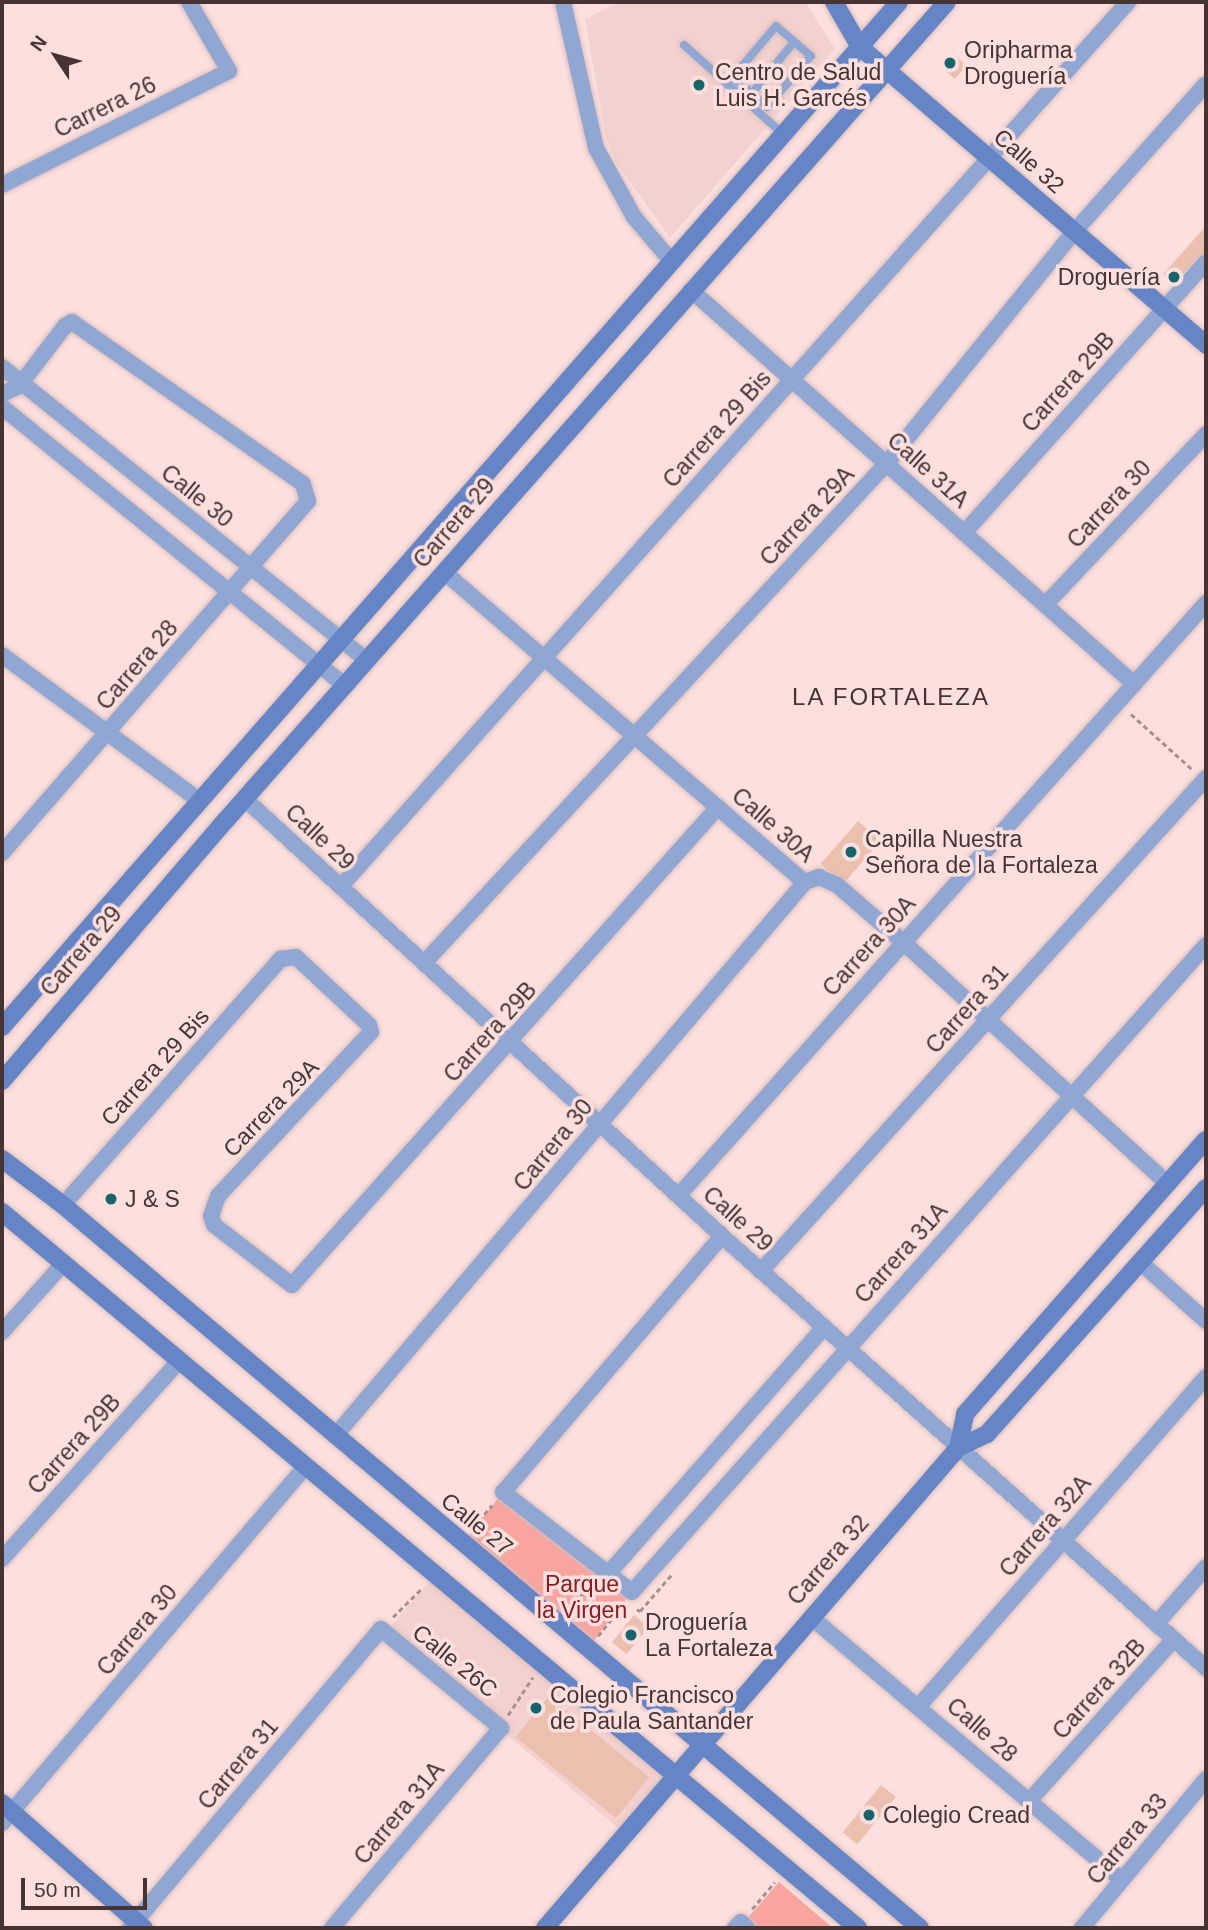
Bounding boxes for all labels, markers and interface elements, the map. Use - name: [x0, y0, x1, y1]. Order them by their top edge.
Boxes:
- north arrow: [21, 21, 91, 91]
- text: N: [26, 32, 51, 55]
- place label: Oripharma Droguería: [964, 36, 1073, 90]
- marker: Oripharma Droguería: [942, 55, 958, 71]
- place label: Centro de Salud Luis H. Garcés: [715, 58, 881, 112]
- street label: Carrera 26: [50, 71, 160, 143]
- marker: Centro de Salud Luis H. Garcés: [689, 75, 709, 95]
- street label: Calle 32: [988, 123, 1070, 199]
- place label: Droguería: [1058, 263, 1160, 291]
- marker: Droguería: [1166, 269, 1182, 285]
- street label: Carrera 29B: [1016, 326, 1120, 438]
- street label: Carrera 29 Bis: [657, 365, 777, 493]
- street label: Calle 31A: [882, 426, 974, 514]
- street label: Carrera 30: [1061, 454, 1157, 554]
- street label: Calle 30: [156, 459, 238, 533]
- street label: Carrera 29A: [754, 461, 860, 571]
- street label: Carrera 29: [408, 472, 500, 574]
- street label: Carrera 28: [91, 614, 183, 716]
- district label: LA FORTALEZA: [793, 683, 989, 711]
- street label: Calle 30A: [726, 782, 820, 868]
- street label: Calle 29: [280, 798, 360, 876]
- place label: Capilla Nuestra Señora de la Fortaleza: [865, 825, 1098, 879]
- marker: Capilla Nuestra Señora de la Fortaleza: [843, 844, 859, 860]
- street label: Carrera 30A: [817, 890, 921, 1002]
- street label: Carrera 29: [35, 900, 127, 1002]
- street label: Carrera 31: [920, 959, 1014, 1059]
- street label: Carrera 29B: [438, 976, 542, 1088]
- street label: Carrera 29 Bis: [95, 1003, 215, 1131]
- street label: Carrera 29A: [218, 1053, 324, 1163]
- street label: Carrera 30: [508, 1094, 598, 1196]
- street label: Calle 29: [697, 1181, 779, 1257]
- place label: J & S: [125, 1185, 180, 1213]
- marker: J & S: [103, 1191, 119, 1207]
- street label: Carrera 31A: [849, 1197, 953, 1309]
- street label: Carrera 29B: [22, 1388, 126, 1500]
- street label: Carrera 32A: [993, 1470, 1097, 1582]
- street label: Calle 27: [436, 1487, 518, 1561]
- street label: Carrera 32: [782, 1509, 874, 1611]
- park label: Parque la Virgen: [537, 1570, 627, 1624]
- street label: Carrera 30: [91, 1579, 183, 1681]
- place label: Droguería La Fortaleza: [645, 1608, 773, 1662]
- street label: Calle 26C: [407, 1618, 503, 1704]
- marker: Droguería La Fortaleza: [623, 1627, 639, 1643]
- street label: Carrera 32B: [1047, 1633, 1151, 1745]
- place label: Colegio Francisco de Paula Santander: [550, 1681, 753, 1735]
- street label: Calle 28: [941, 1692, 1023, 1768]
- marker: Colegio Francisco de Paula Santander: [528, 1700, 544, 1716]
- street label: Carrera 31: [192, 1713, 284, 1815]
- street label: Carrera 31A: [348, 1756, 450, 1870]
- street label: Carrera 33: [1081, 1788, 1173, 1890]
- place label: Colegio Cread: [883, 1801, 1030, 1829]
- marker: Colegio Cread: [861, 1807, 877, 1823]
- scale bar: [24, 1864, 150, 1908]
- text: 50 m: [34, 1878, 81, 1901]

